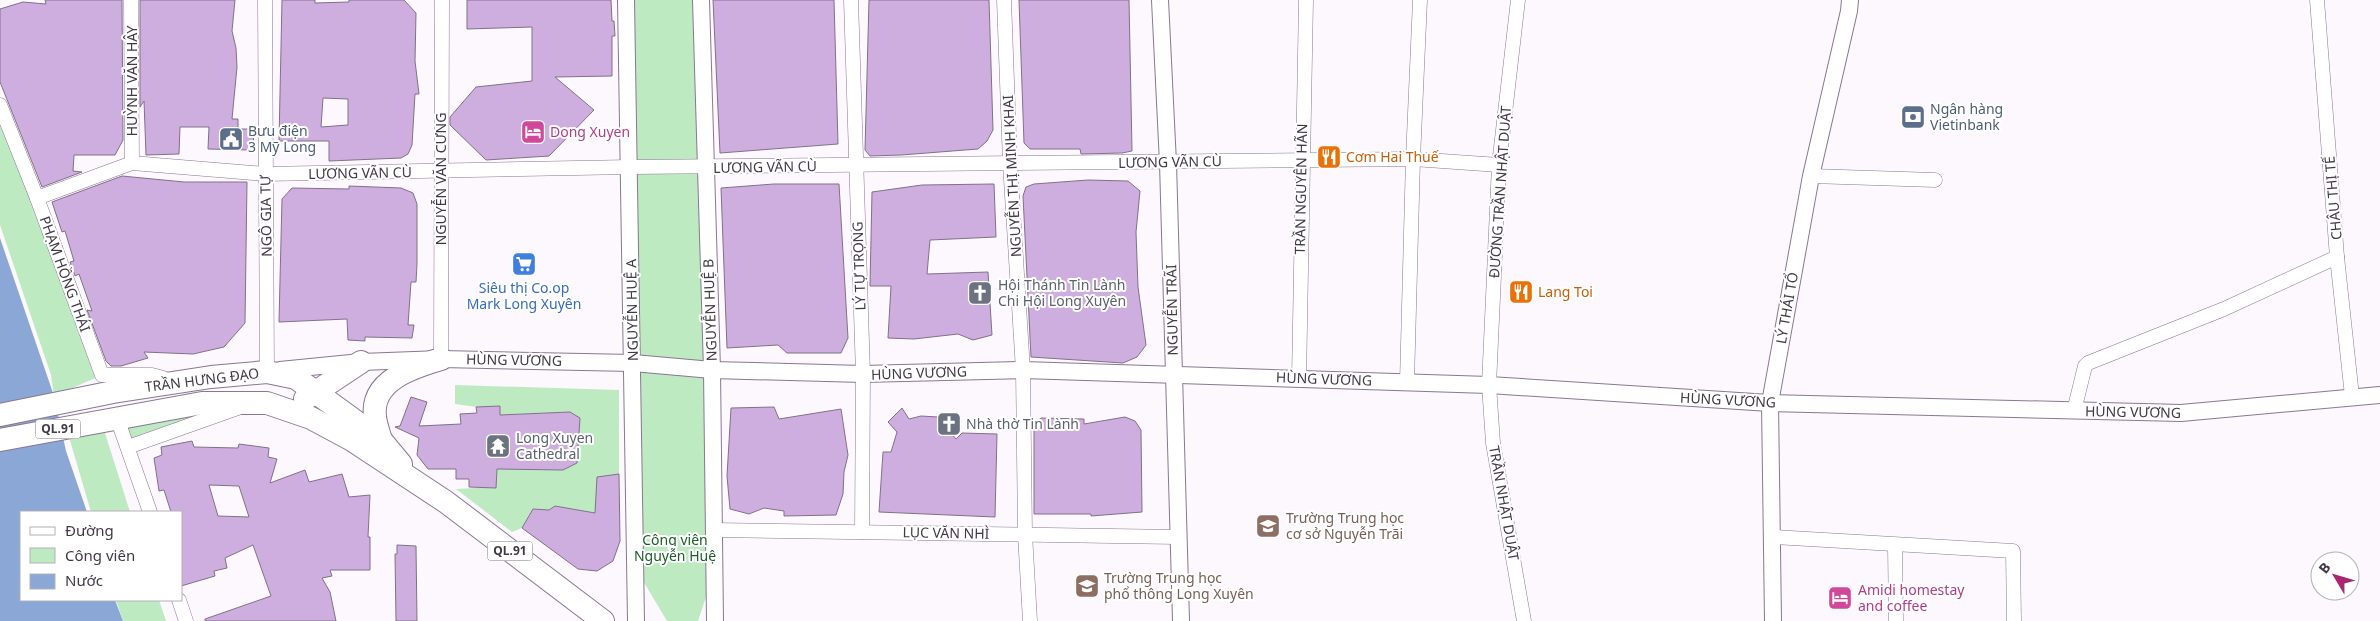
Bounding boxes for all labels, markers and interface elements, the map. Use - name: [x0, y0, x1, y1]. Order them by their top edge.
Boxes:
- street label: HUỲNH VĂN HÂY: [122, 26, 141, 136]
- street label: NGUYỄN THỊ MINH KHAI: [997, 94, 1025, 258]
- place label: Ngân hàng Vietinbank: [1930, 99, 2003, 134]
- bank icon: Ngân hàng Vietinbank: [1900, 104, 1926, 130]
- street label: ĐƯỜNG TRẦN NHẬT DUẬT: [1484, 105, 1515, 279]
- street label: NGUYỄN VĂN CƯNG: [430, 113, 450, 245]
- hotel icon: Dong Xuyen: [520, 119, 546, 145]
- place label: Bưu điện 3 Mỹ Long: [248, 121, 316, 156]
- place label: Dong Xuyen: [550, 122, 630, 141]
- street label: TRẦN NGUYÊN HÃN: [1290, 123, 1311, 255]
- public building icon: Bưu điện 3 Mỹ Long: [218, 126, 244, 152]
- restaurant icon: Cơm Hai Thuế: [1316, 144, 1342, 170]
- place label: Cơm Hai Thuế: [1346, 147, 1439, 166]
- street label: LƯƠNG VÃN CÙ: [1118, 151, 1222, 172]
- street label: CHÂU THỊ TẾ: [2319, 155, 2346, 241]
- street label: LƯƠNG VÃN CÙ: [713, 156, 817, 177]
- street label: LƯƠNG VÃN CÙ: [308, 162, 412, 183]
- street label: NGÔ GIA TỰ: [255, 174, 276, 257]
- street label: PHẠM HỒNG THÁI: [36, 213, 95, 335]
- street label: LÝ TỰ TRỌNG: [847, 221, 870, 311]
- supermarket icon: Siêu thị Co.op Mark Long Xuyên: [511, 251, 537, 277]
- street label: NGUYỄN HUỆ A: [620, 259, 642, 361]
- street label: NGUYỄN HUỆ B: [697, 259, 721, 361]
- street label: NGUYỄN TRÃI: [1160, 264, 1182, 356]
- street label: LÝ THÁI TỔ: [1770, 270, 1802, 345]
- place label: Hội Thánh Tin Lành Chi Hội Long Xuyên: [998, 275, 1126, 310]
- place label: Siêu thị Co.op Mark Long Xuyên: [467, 278, 581, 313]
- restaurant icon: Lang Toi: [1508, 279, 1534, 305]
- church icon: Hội Thánh Tin Lành Chi Hội Long Xuyên: [967, 280, 993, 306]
- place label: Lang Toi: [1538, 282, 1593, 301]
- street label: HÙNG VƯƠNG: [466, 349, 562, 370]
- street label: HÙNG VƯƠNG: [871, 361, 967, 384]
- street label: TRẦN HƯNG ĐẠO: [144, 363, 260, 396]
- street label: HÙNG VƯƠNG: [1276, 367, 1372, 390]
- street label: HÙNG VƯƠNG: [1680, 387, 1776, 412]
- street label: HÙNG VƯƠNG: [2085, 401, 2181, 422]
- church icon: Nhà thờ Tin Lành: [936, 411, 962, 437]
- place label: Nhà thờ Tin Lành: [966, 414, 1079, 433]
- road number: QL.91: [36, 419, 80, 438]
- place label: Long Xuyen Cathedral: [516, 428, 593, 463]
- temple icon: Long Xuyen Cathedral: [485, 433, 511, 459]
- street label: TRẦN NHẬT DUẬT: [1485, 444, 1524, 562]
- place label: Trường Trung học cơ sở Nguyễn Trãi: [1286, 508, 1404, 543]
- legend: [20, 511, 182, 601]
- school or university icon: Trường Trung học cơ sở Nguyễn Trãi: [1255, 513, 1281, 539]
- text: Đường: [65, 520, 114, 540]
- street label: LỤC VĂN NHÌ: [902, 522, 990, 543]
- park label: Công viên Nguyễn Huệ: [634, 530, 716, 565]
- road number: QL.91: [488, 542, 532, 560]
- text: Công viên: [65, 545, 135, 565]
- north arrow: [2310, 551, 2360, 601]
- text: B: [2314, 558, 2335, 577]
- place label: Trường Trung học phổ thông Long Xuyên: [1104, 568, 1254, 603]
- text: Nước: [65, 570, 103, 590]
- school or university icon: Trường Trung học phổ thông Long Xuyên: [1074, 573, 1100, 599]
- place label: Amidi homestay and coffee: [1858, 580, 1965, 615]
- hotel icon: Amidi homestay and coffee: [1827, 585, 1853, 611]

